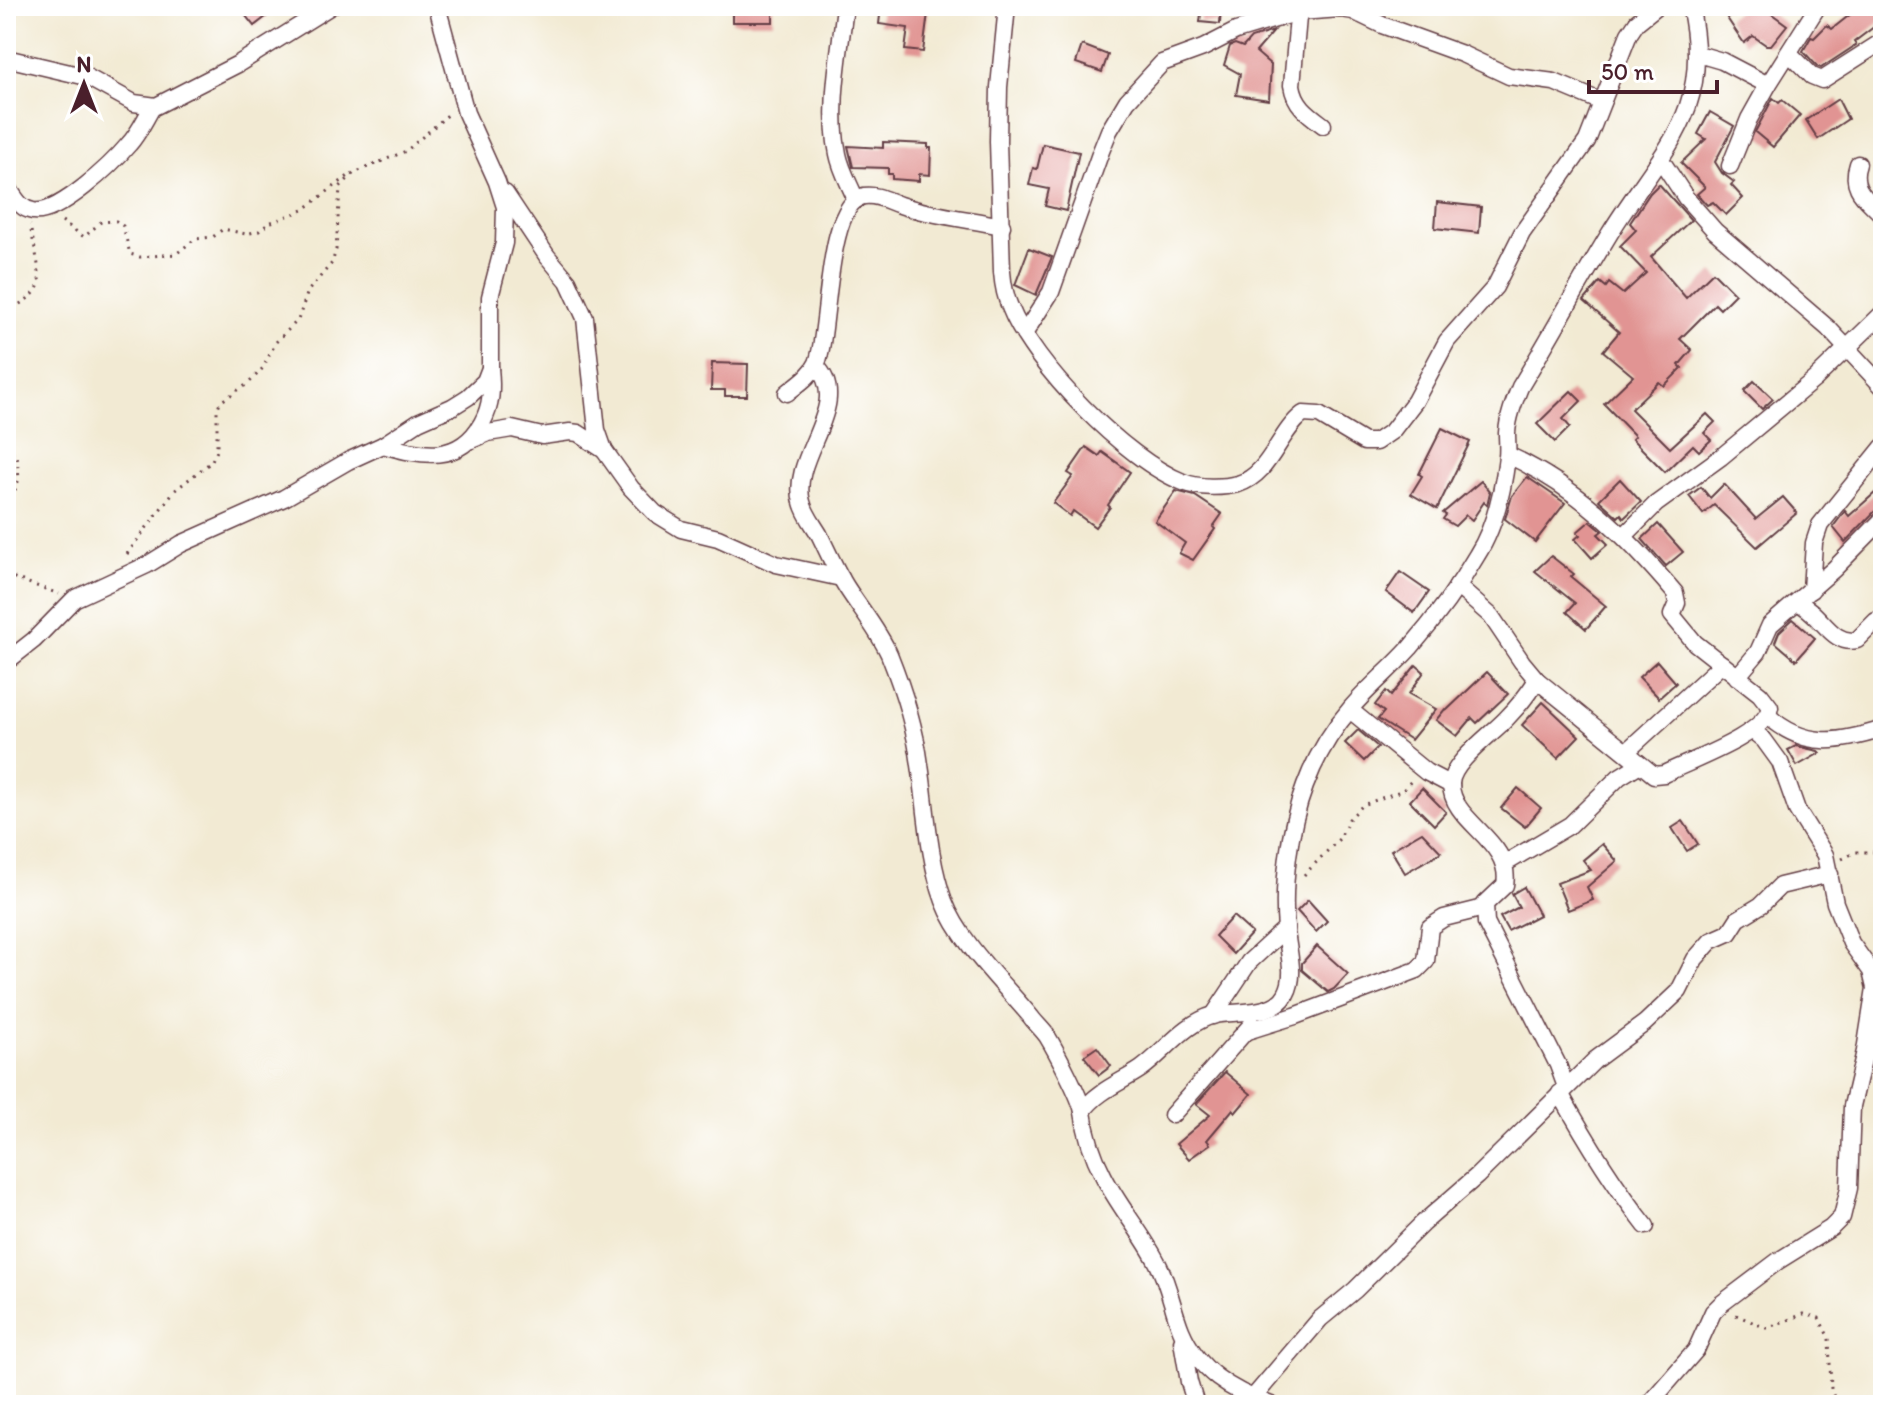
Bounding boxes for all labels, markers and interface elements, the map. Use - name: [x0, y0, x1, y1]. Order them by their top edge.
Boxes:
- north arrow: [44, 44, 124, 124]
- scale bar: [1589, 44, 1717, 94]
- text: N: [77, 51, 91, 78]
- text: 50 m: [1601, 57, 1654, 86]

